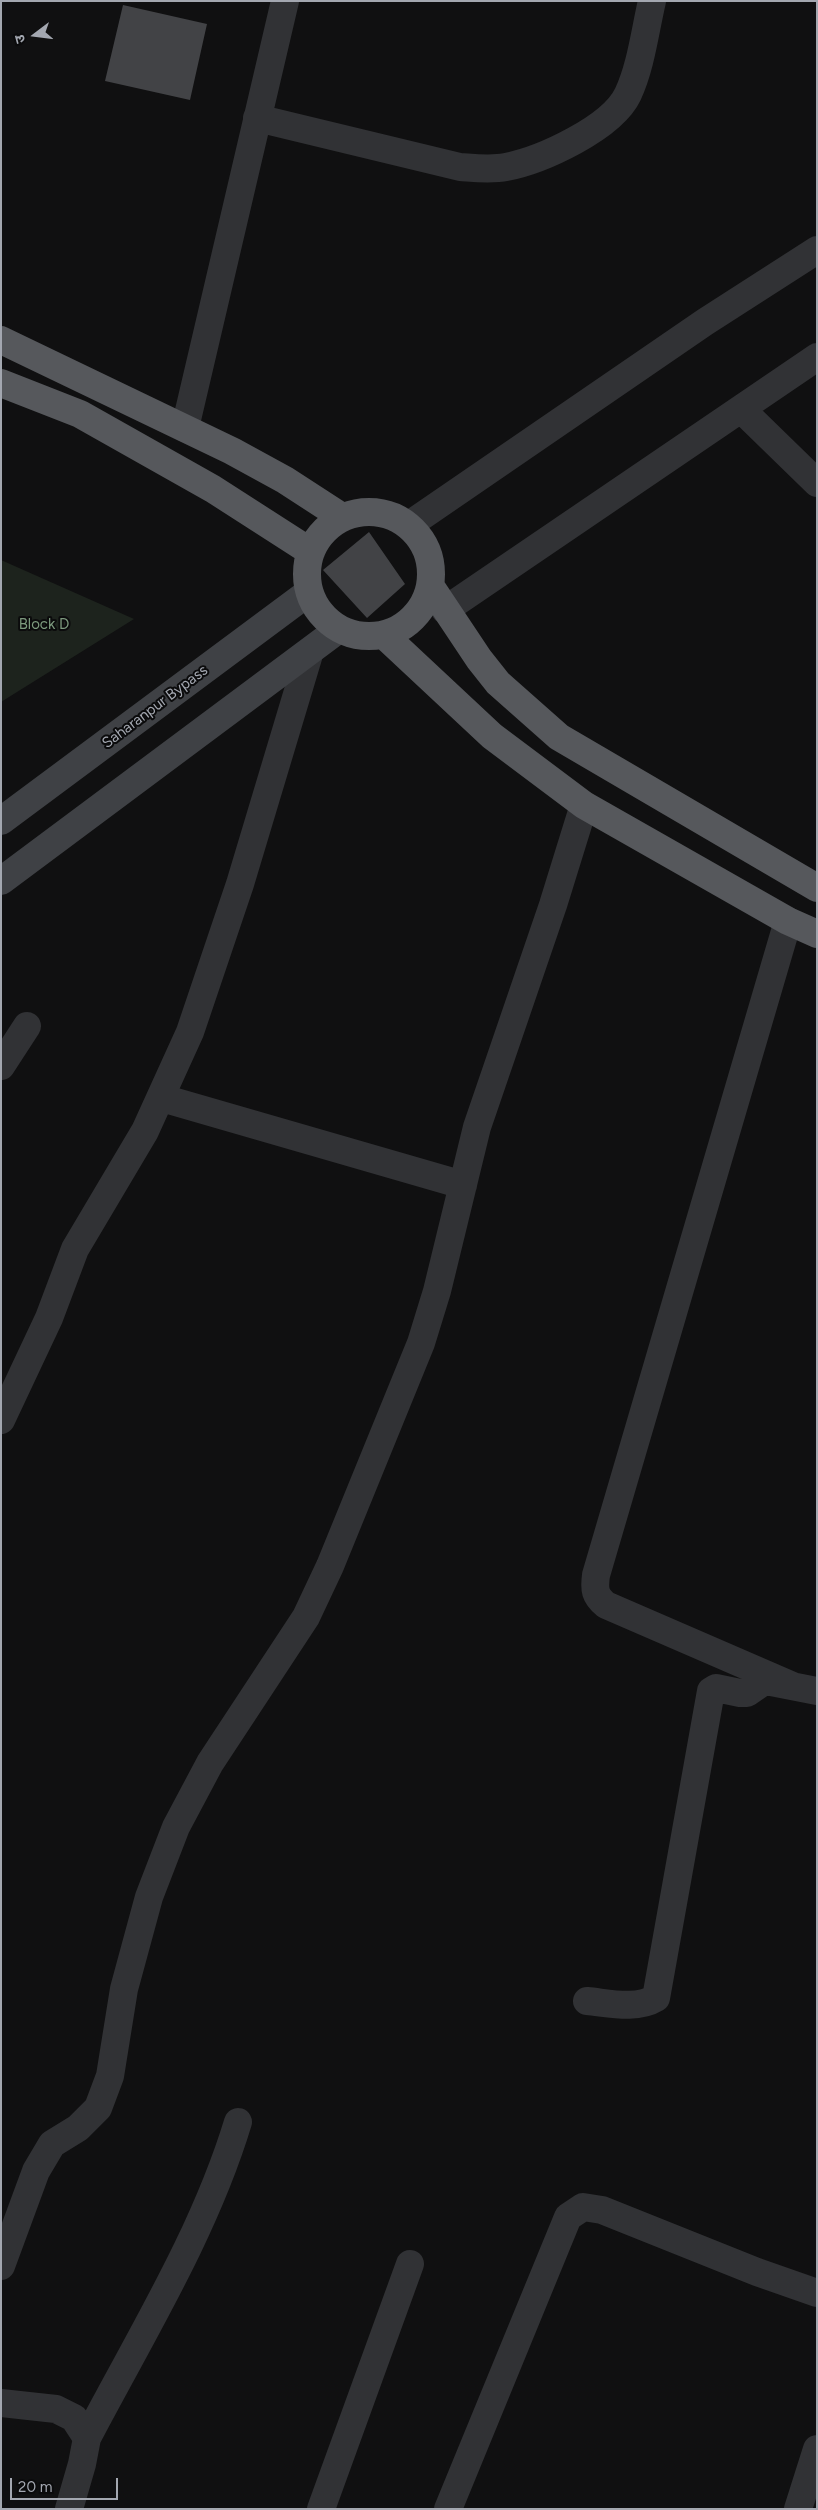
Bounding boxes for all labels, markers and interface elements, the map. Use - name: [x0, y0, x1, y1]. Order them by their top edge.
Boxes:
- north arrow: [10, 10, 60, 60]
- text: उ: [11, 33, 29, 45]
- park label: Block D: [19, 616, 69, 634]
- street label: Saharanpur Bypass: [99, 661, 211, 753]
- scale bar: [12, 2468, 120, 2500]
- text: 20 m: [18, 2478, 52, 2496]

